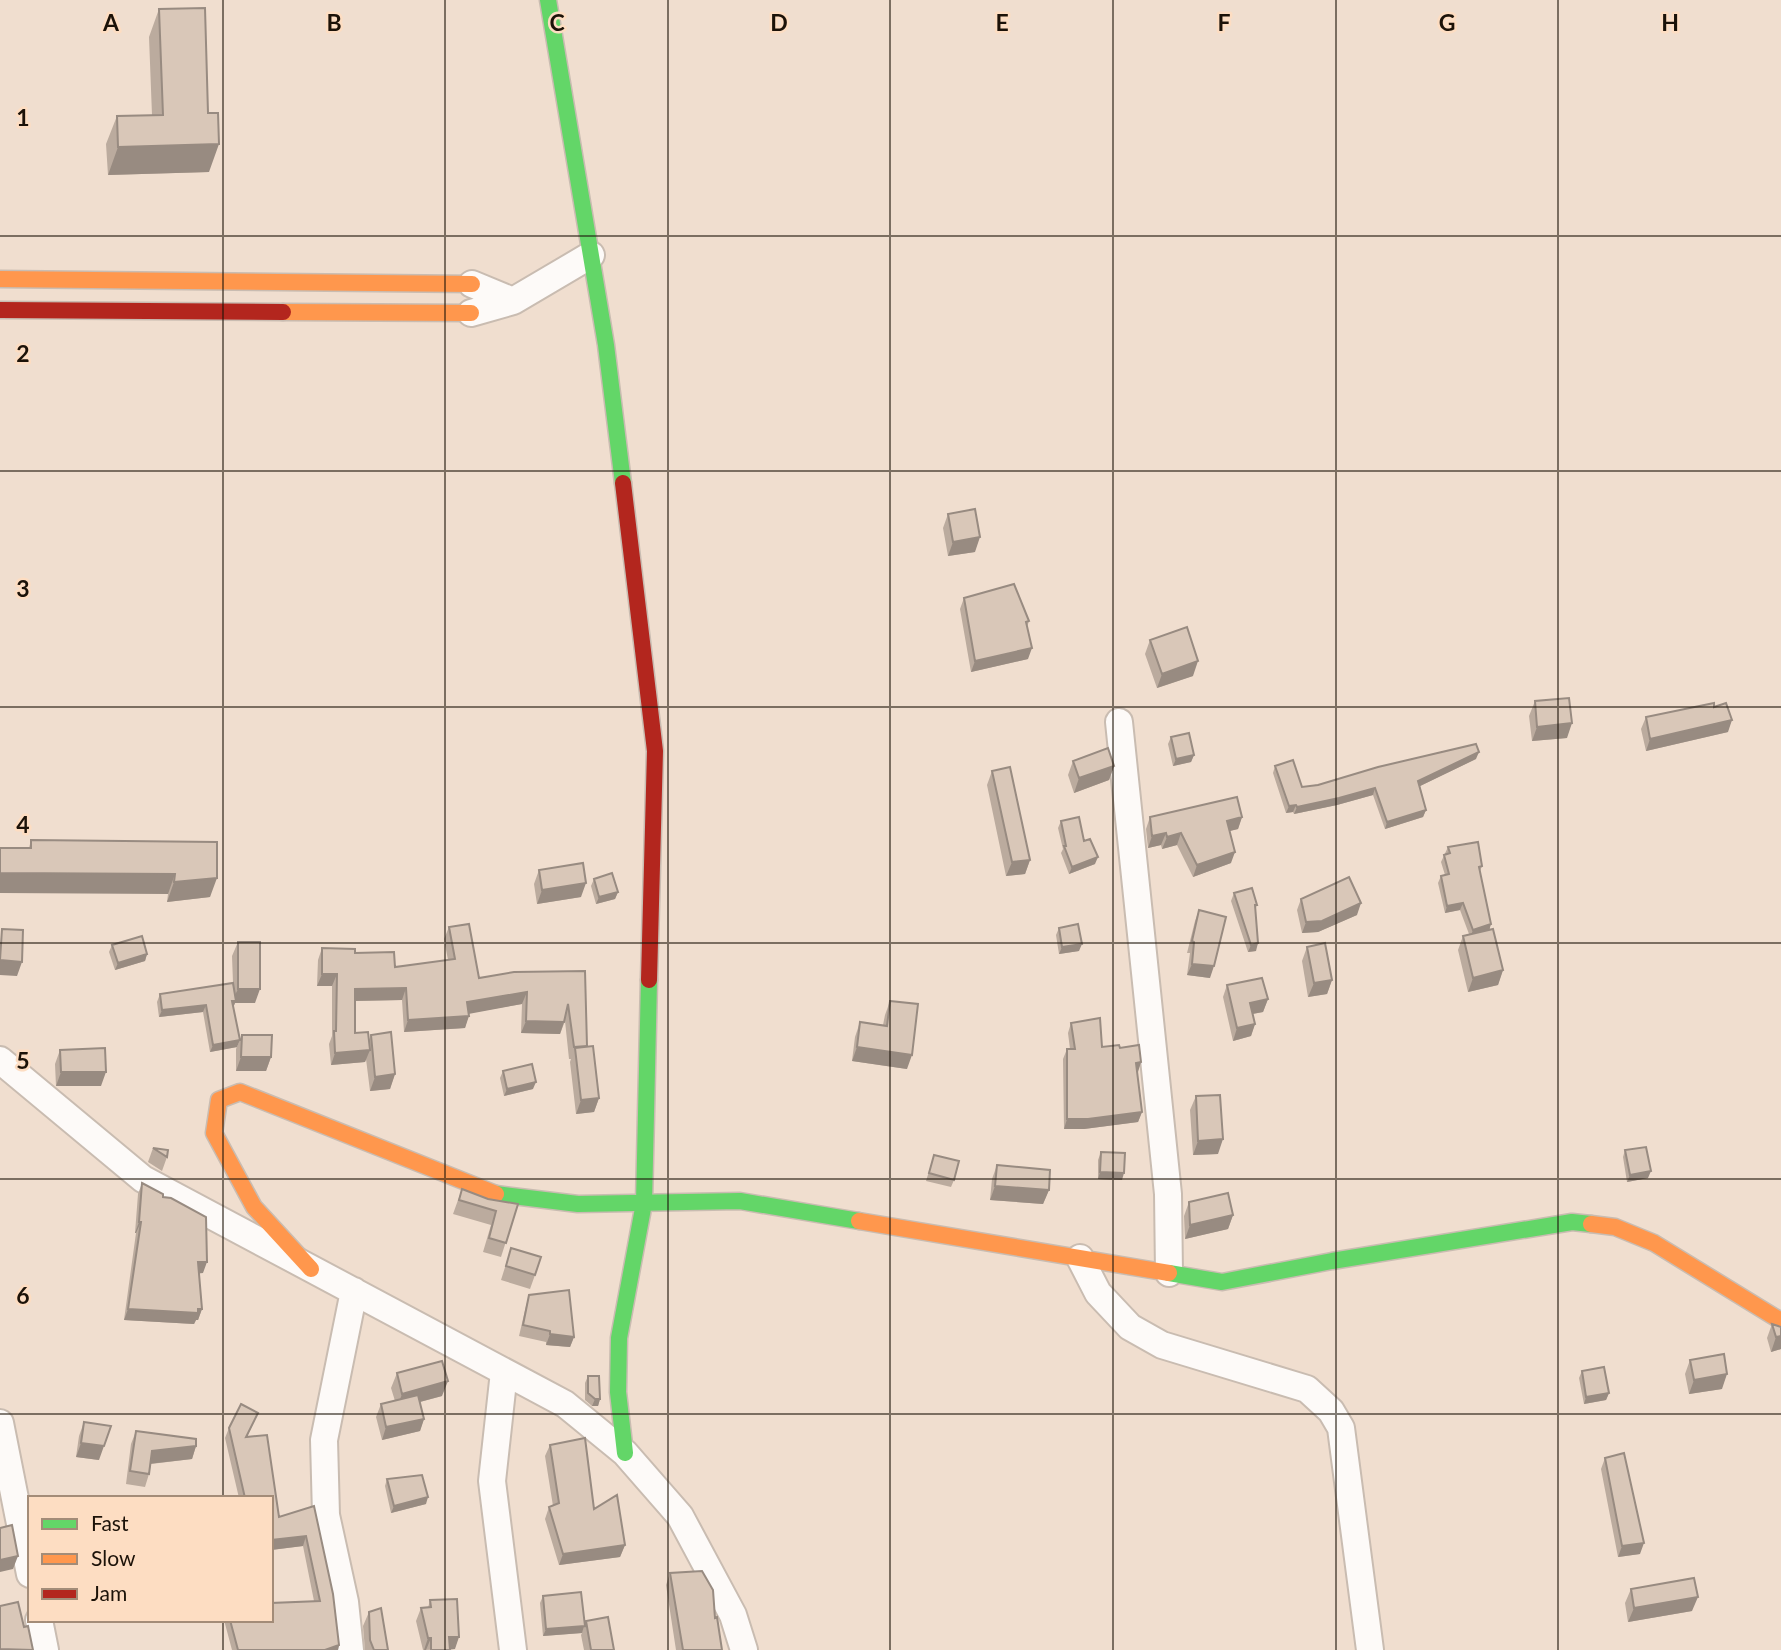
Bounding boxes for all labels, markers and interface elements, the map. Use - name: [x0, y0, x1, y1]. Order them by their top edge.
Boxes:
- text: A: [102, 8, 120, 36]
- text: B: [326, 8, 342, 36]
- text: C: [549, 8, 565, 36]
- text: D: [770, 8, 788, 36]
- text: E: [995, 8, 1009, 36]
- text: F: [1217, 8, 1231, 36]
- text: G: [1439, 8, 1455, 36]
- text: H: [1661, 8, 1679, 36]
- text: 1: [16, 103, 30, 131]
- text: 2: [16, 339, 30, 367]
- text: 3: [16, 574, 30, 602]
- text: 4: [16, 810, 30, 838]
- text: 5: [16, 1046, 30, 1074]
- text: 6: [16, 1281, 30, 1309]
- legend: [28, 1496, 273, 1622]
- text: Fast: [91, 1510, 129, 1535]
- text: Slow: [91, 1545, 136, 1570]
- text: Jam: [91, 1580, 127, 1605]

